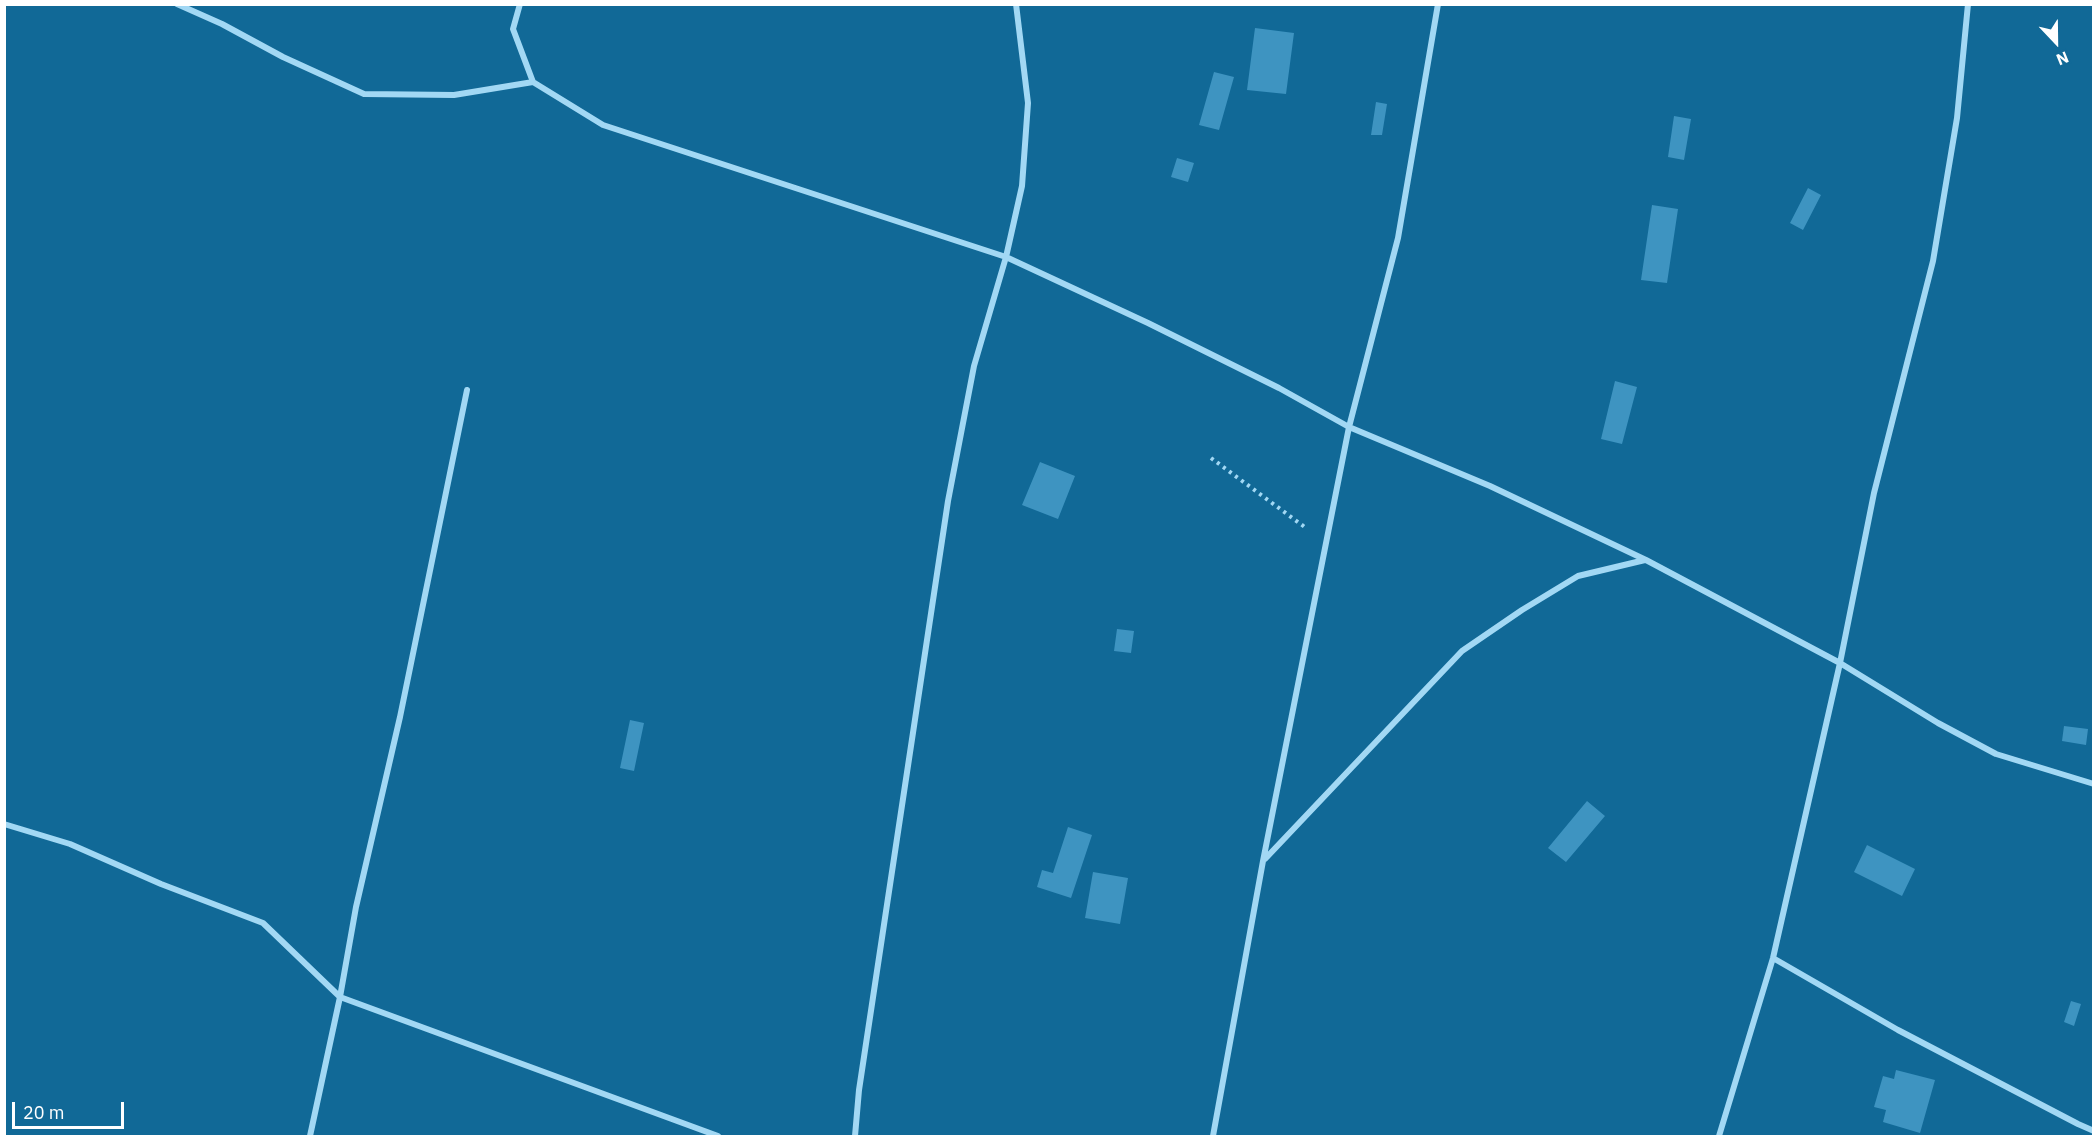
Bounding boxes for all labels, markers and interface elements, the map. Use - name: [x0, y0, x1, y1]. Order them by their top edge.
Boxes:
- north arrow: [2026, 12, 2086, 72]
- text: N: [2054, 47, 2072, 70]
- scale bar: [15, 1090, 128, 1128]
- text: 20 m: [23, 1101, 65, 1124]

